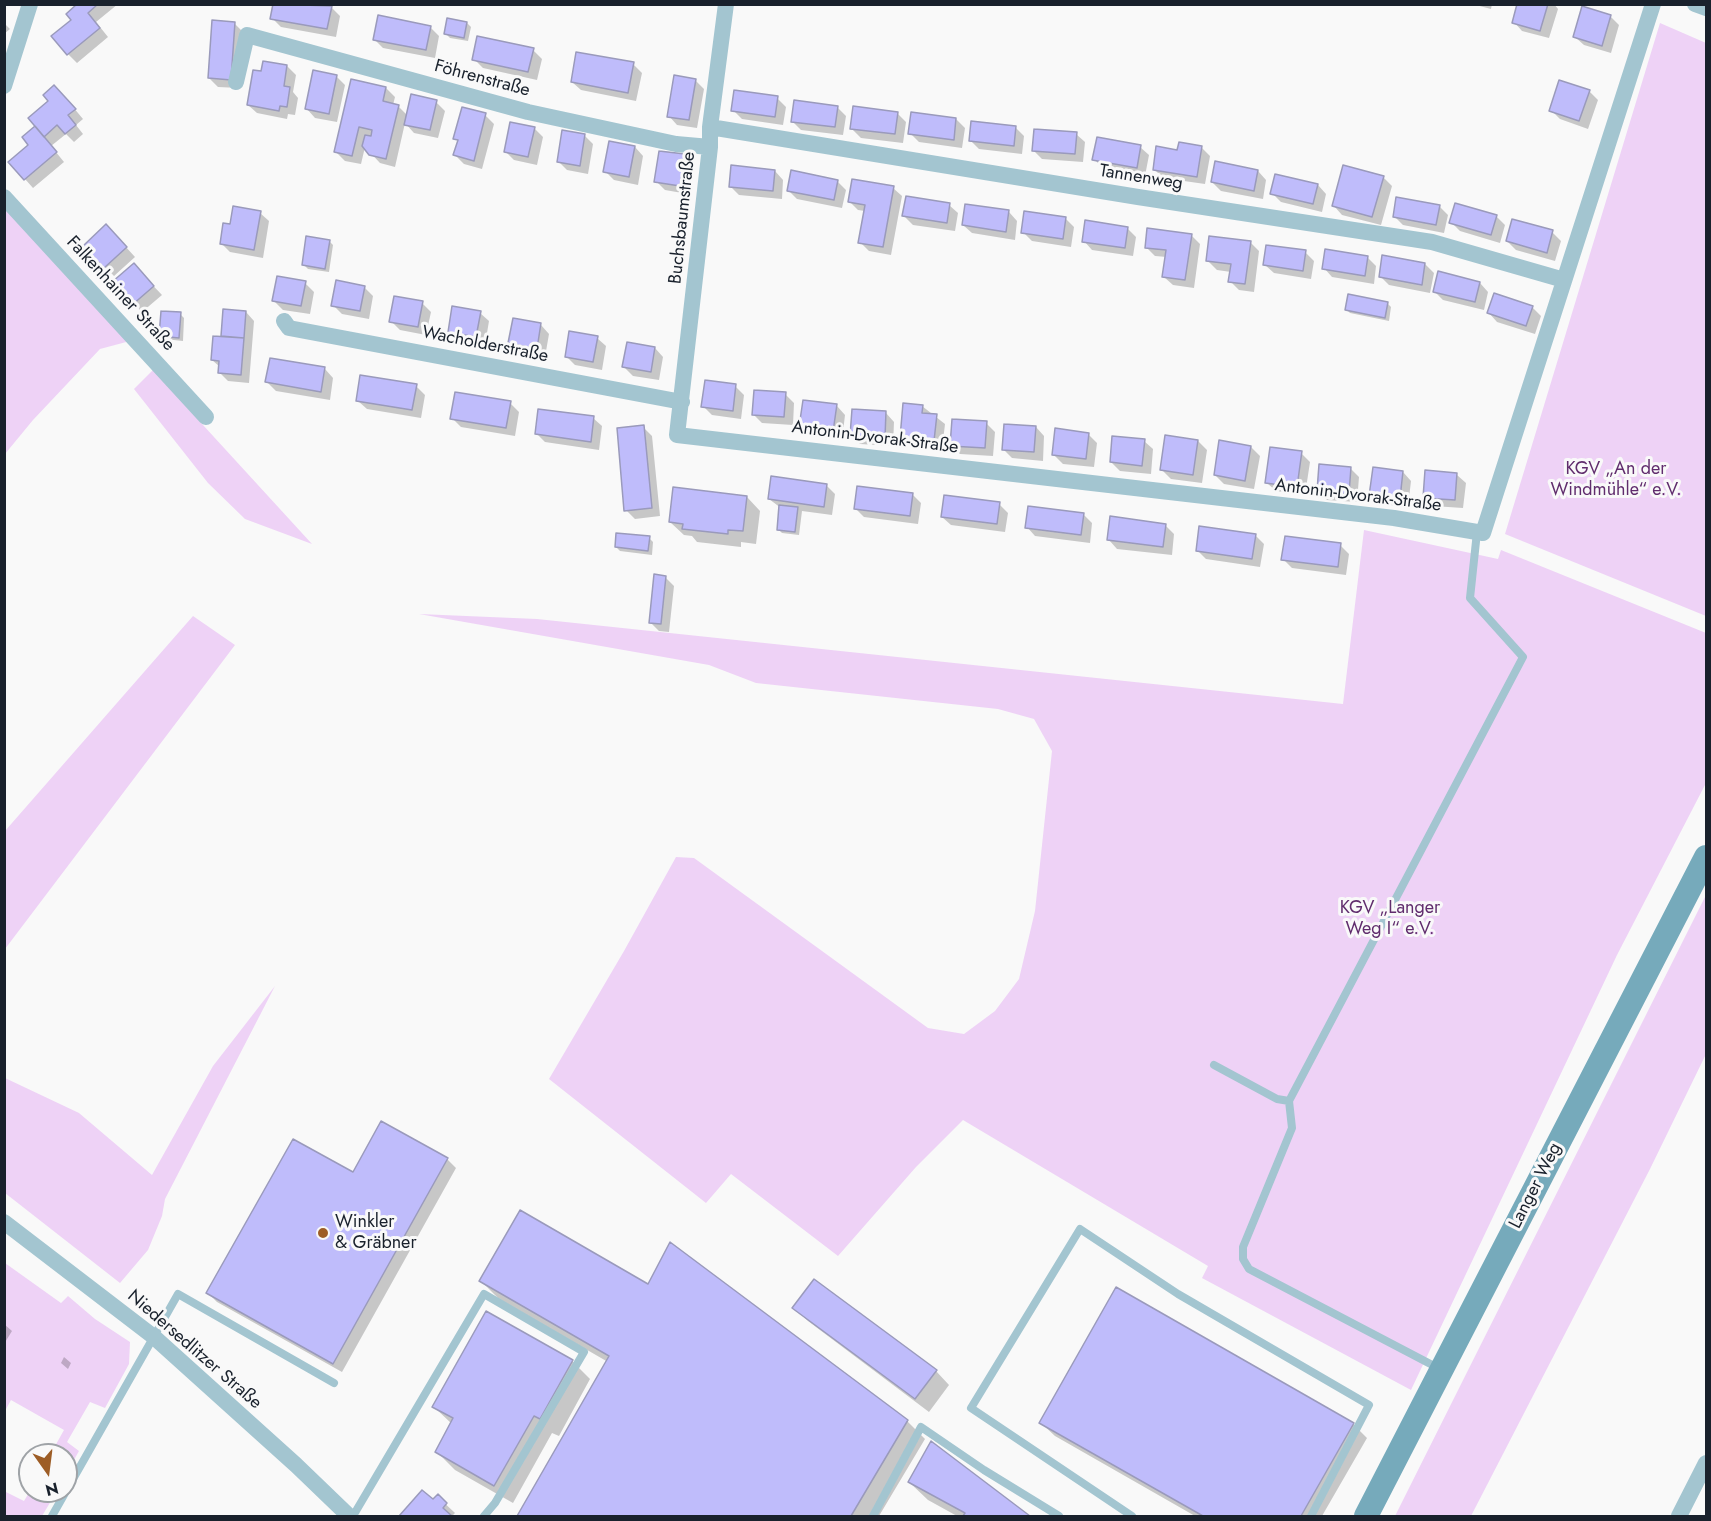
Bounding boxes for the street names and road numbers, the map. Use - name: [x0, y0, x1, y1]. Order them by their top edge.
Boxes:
- street label: Föhrenstraße: [432, 56, 532, 102]
- street label: Buchsbaumstraße: [665, 151, 701, 285]
- street label: Tannenweg: [1098, 161, 1184, 195]
- street label: Falkenhainer Straße: [61, 232, 179, 356]
- street label: Wacholderstraße: [420, 322, 550, 368]
- street label: Antonin-Dvorak-Straße: [790, 417, 960, 459]
- street label: Antonin-Dvorak-Straße: [1273, 475, 1443, 517]
- street label: Langer Weg: [1505, 1140, 1567, 1232]
- street label: Niedersedlitzer Straße: [122, 1286, 266, 1414]

